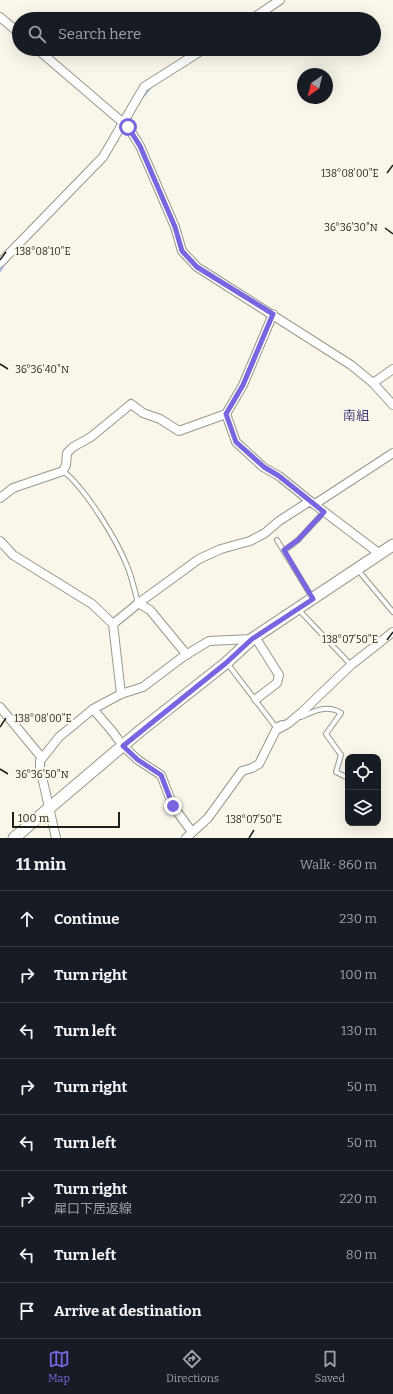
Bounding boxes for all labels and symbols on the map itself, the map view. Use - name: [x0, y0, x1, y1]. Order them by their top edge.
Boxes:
- north arrow: [297, 68, 333, 104]
- route start: [119, 118, 137, 136]
- text: 138°08'00"E: [321, 168, 379, 180]
- text: 36°36'30"N: [324, 222, 378, 234]
- text: 138°08'10"E: [15, 246, 71, 258]
- text: 36°36'40"N: [15, 364, 69, 376]
- district label: 南組: [343, 408, 369, 423]
- text: 138°07'50"E: [322, 634, 378, 646]
- text: 138°08'00"E: [14, 713, 72, 725]
- text: 36°36'50"N: [15, 769, 69, 781]
- route end: [164, 797, 182, 815]
- scale bar: [12, 810, 120, 829]
- text: 138°07'50"E: [226, 814, 282, 826]

